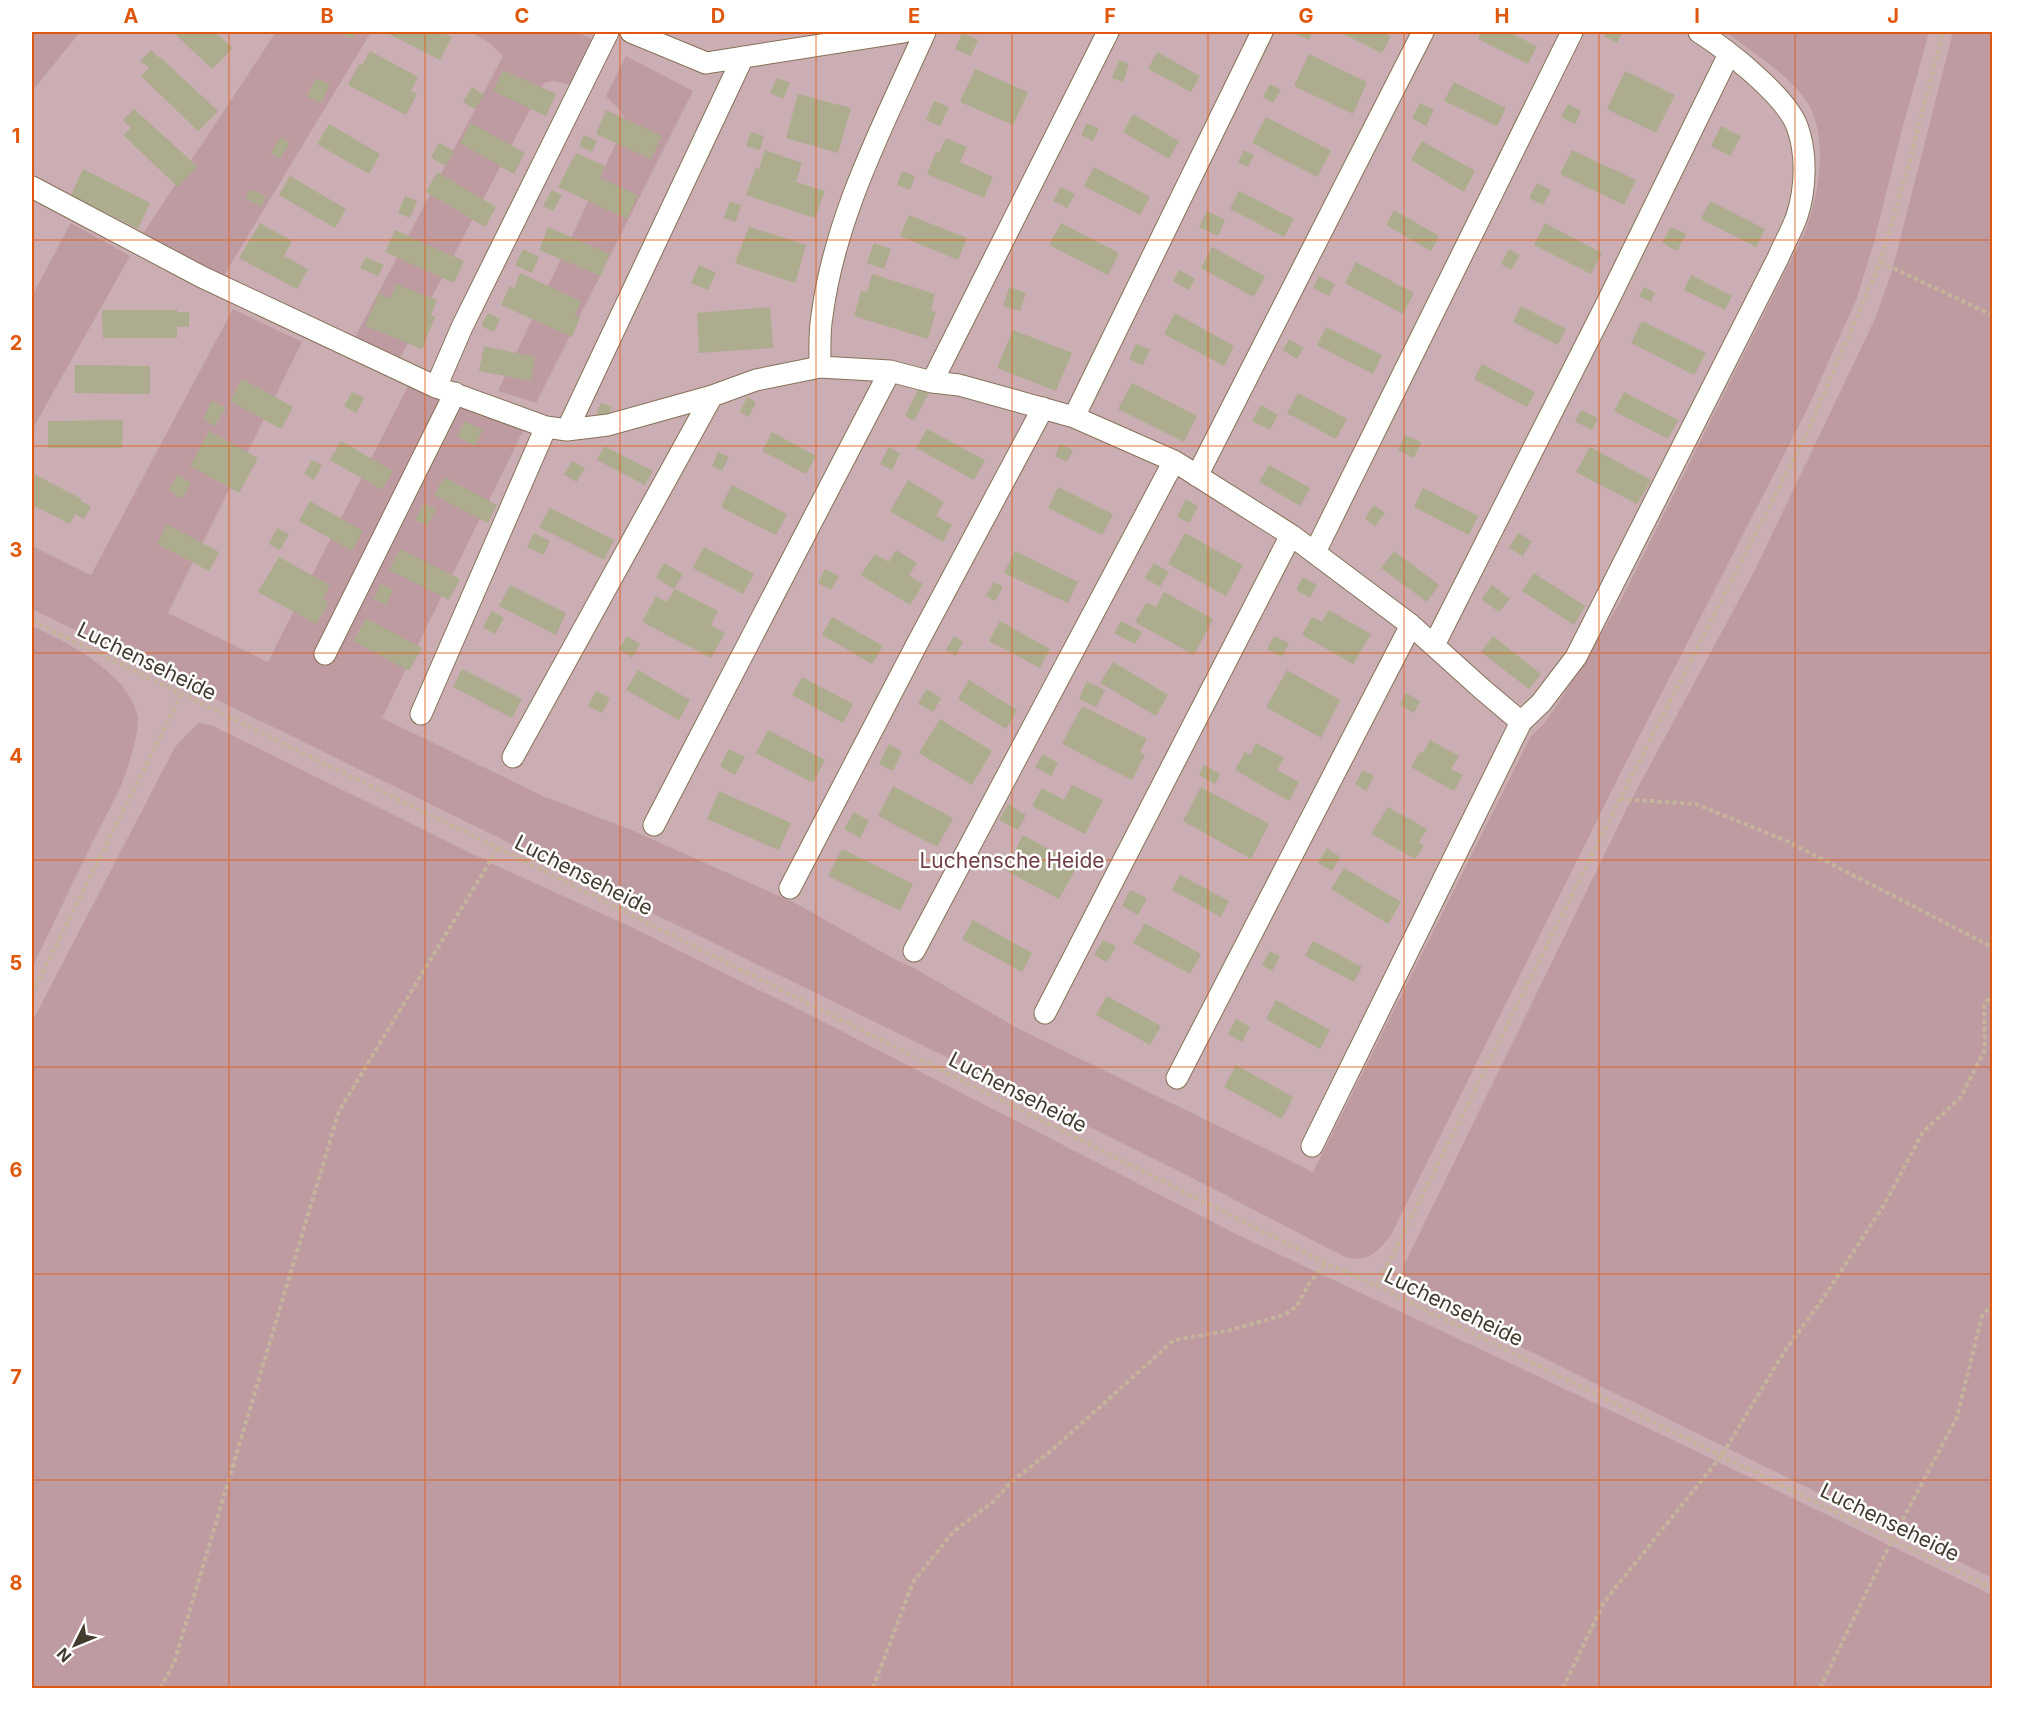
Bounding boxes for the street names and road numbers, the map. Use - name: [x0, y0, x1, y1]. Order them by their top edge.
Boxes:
- street label: Luchenseheide: [73, 617, 221, 705]
- street label: Luchenseheide: [511, 829, 657, 921]
- street label: Luchenseheide: [945, 1046, 1091, 1138]
- street label: Luchenseheide: [1380, 1263, 1528, 1351]
- street label: Luchenseheide: [1816, 1478, 1964, 1566]

